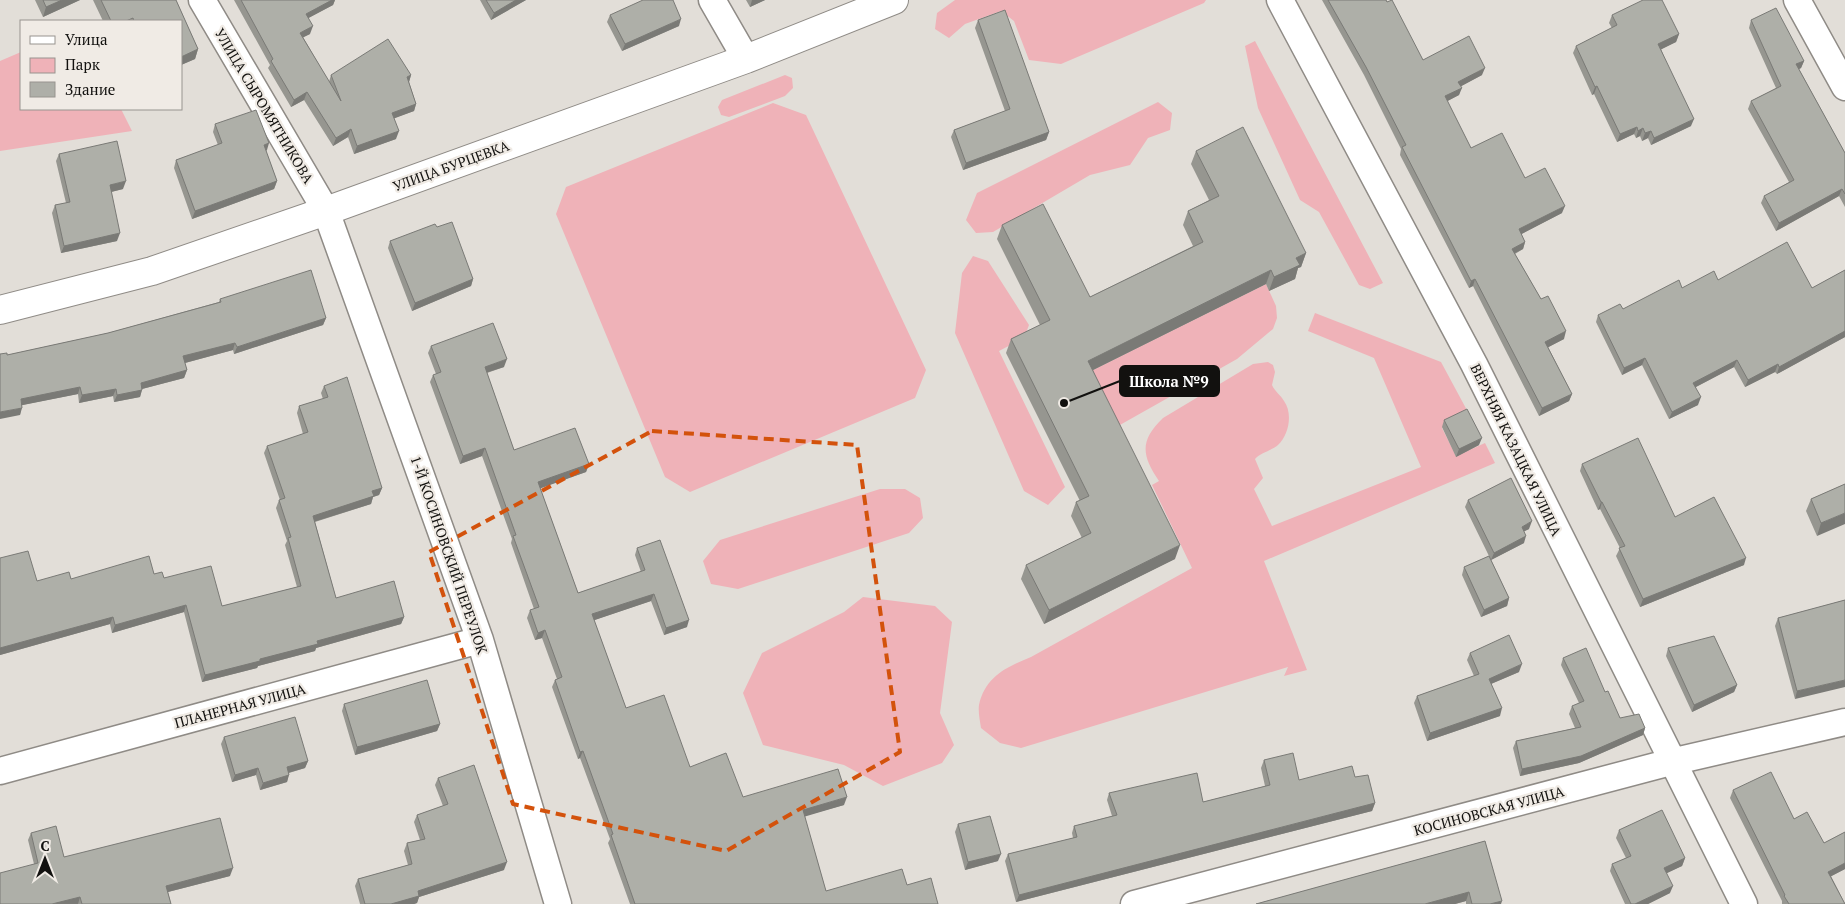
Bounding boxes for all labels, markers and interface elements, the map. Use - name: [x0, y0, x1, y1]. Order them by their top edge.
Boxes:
- legend: [20, 20, 182, 110]
- street label: УЛИЦА СЫРОМЯТНИКОВА: [210, 25, 319, 187]
- text: Улица: [65, 29, 108, 49]
- text: Парк: [65, 54, 101, 74]
- text: Здание: [65, 79, 115, 99]
- street label: УЛИЦА БУРЦЕВКА: [390, 136, 512, 195]
- street label: ВЕРХНЯЯ КАЗАЦКАЯ УЛИЦА: [1466, 360, 1567, 539]
- callout: Школа №9: [1120, 366, 1219, 396]
- text: Школа №9: [1129, 371, 1209, 391]
- street label: 1-Й КОСИНОВСКИЙ ПЕРЕУЛОК: [407, 453, 493, 658]
- street label: ПЛАНЕРНАЯ УЛИЦА: [172, 679, 308, 732]
- street label: КОСИНОВСКАЯ УЛИЦА: [1412, 781, 1567, 840]
- north arrow: [20, 834, 70, 884]
- text: С: [40, 836, 50, 855]

